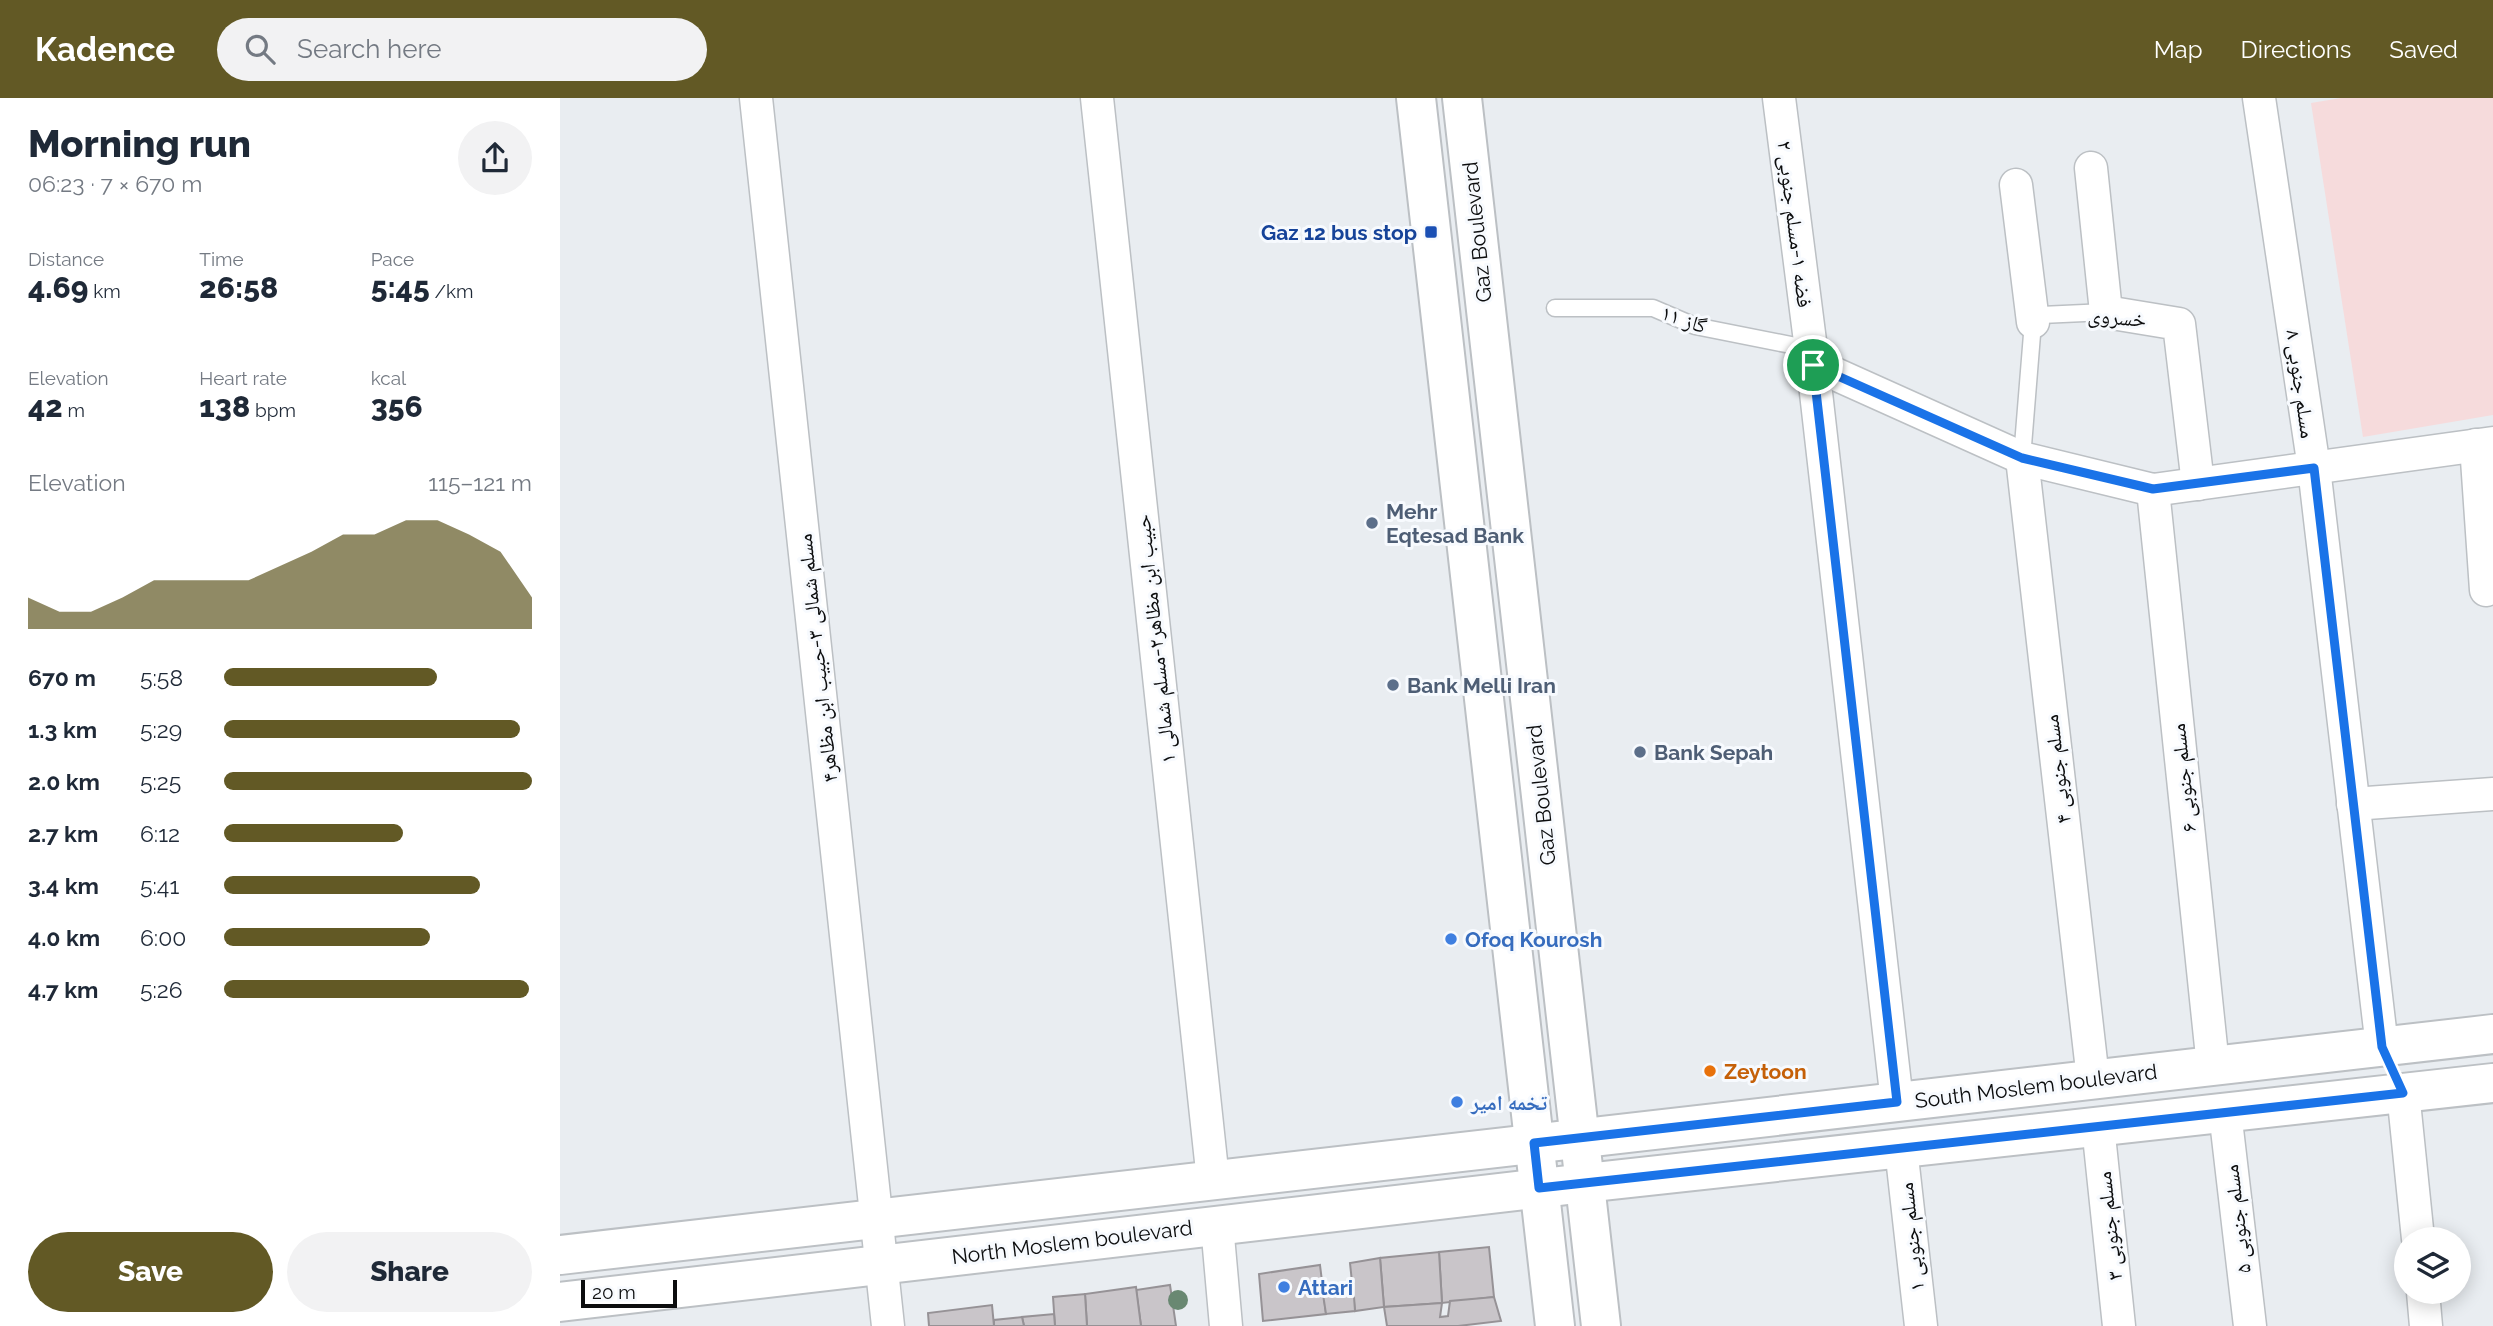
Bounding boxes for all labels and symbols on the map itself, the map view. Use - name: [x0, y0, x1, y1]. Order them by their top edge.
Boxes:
- street label: فضه ۱-مسلم جنوبی ۲: [1770, 139, 1818, 309]
- street label: Gaz Boulevard: [1457, 160, 1497, 304]
- place label: Gaz 12 bus stop: [1261, 220, 1417, 245]
- marker: Gaz 12 bus stop: [1423, 224, 1439, 240]
- street label: گاز ۱۱: [1658, 300, 1710, 338]
- street label: خسروی: [2087, 302, 2147, 332]
- street label: مسلم جنوبی ۸: [2279, 328, 2321, 440]
- pin: [1783, 335, 1843, 395]
- place label: Mehr Eqtesad Bank: [1386, 499, 1524, 548]
- street label: حبیب ابن مظاهر۲-مسلم شمالی ۱: [1129, 513, 1182, 765]
- marker: Mehr Eqtesad Bank: [1364, 515, 1380, 531]
- street label: مسلم شمالی ۳-حبیب ابن مظاهر۴: [791, 532, 844, 784]
- place label: Bank Melli Iran: [1407, 673, 1556, 698]
- marker: Bank Melli Iran: [1385, 677, 1401, 693]
- street label: مسلم جنوبی ۴: [2038, 713, 2078, 825]
- street label: مسلم جنوبی ۶: [2165, 722, 2203, 834]
- street label: Gaz Boulevard: [1521, 723, 1561, 867]
- place label: Bank Sepah: [1654, 740, 1773, 765]
- marker: Bank Sepah: [1632, 744, 1648, 760]
- place label: Ofoq Kourosh: [1465, 927, 1602, 952]
- marker: Ofoq Kourosh: [1443, 931, 1459, 947]
- place label: Zeytoon: [1724, 1059, 1807, 1084]
- street label: South Moslem boulevard: [1913, 1059, 2159, 1113]
- marker: Zeytoon: [1702, 1063, 1718, 1079]
- place label: تخمه امیر: [1470, 1090, 1548, 1115]
- marker: تخمه امیر: [1449, 1094, 1465, 1110]
- street label: مسلم جنوبی ۵: [2218, 1163, 2258, 1275]
- street label: مسلم جنوبی ۳: [2091, 1170, 2129, 1282]
- street label: ۱ مسلم جنوبی: [1893, 1181, 1931, 1293]
- street label: North Moslem boulevard: [950, 1215, 1194, 1269]
- place label: Attari: [1298, 1275, 1353, 1300]
- scale bar: [581, 1277, 677, 1309]
- marker: Attari: [1276, 1279, 1292, 1295]

